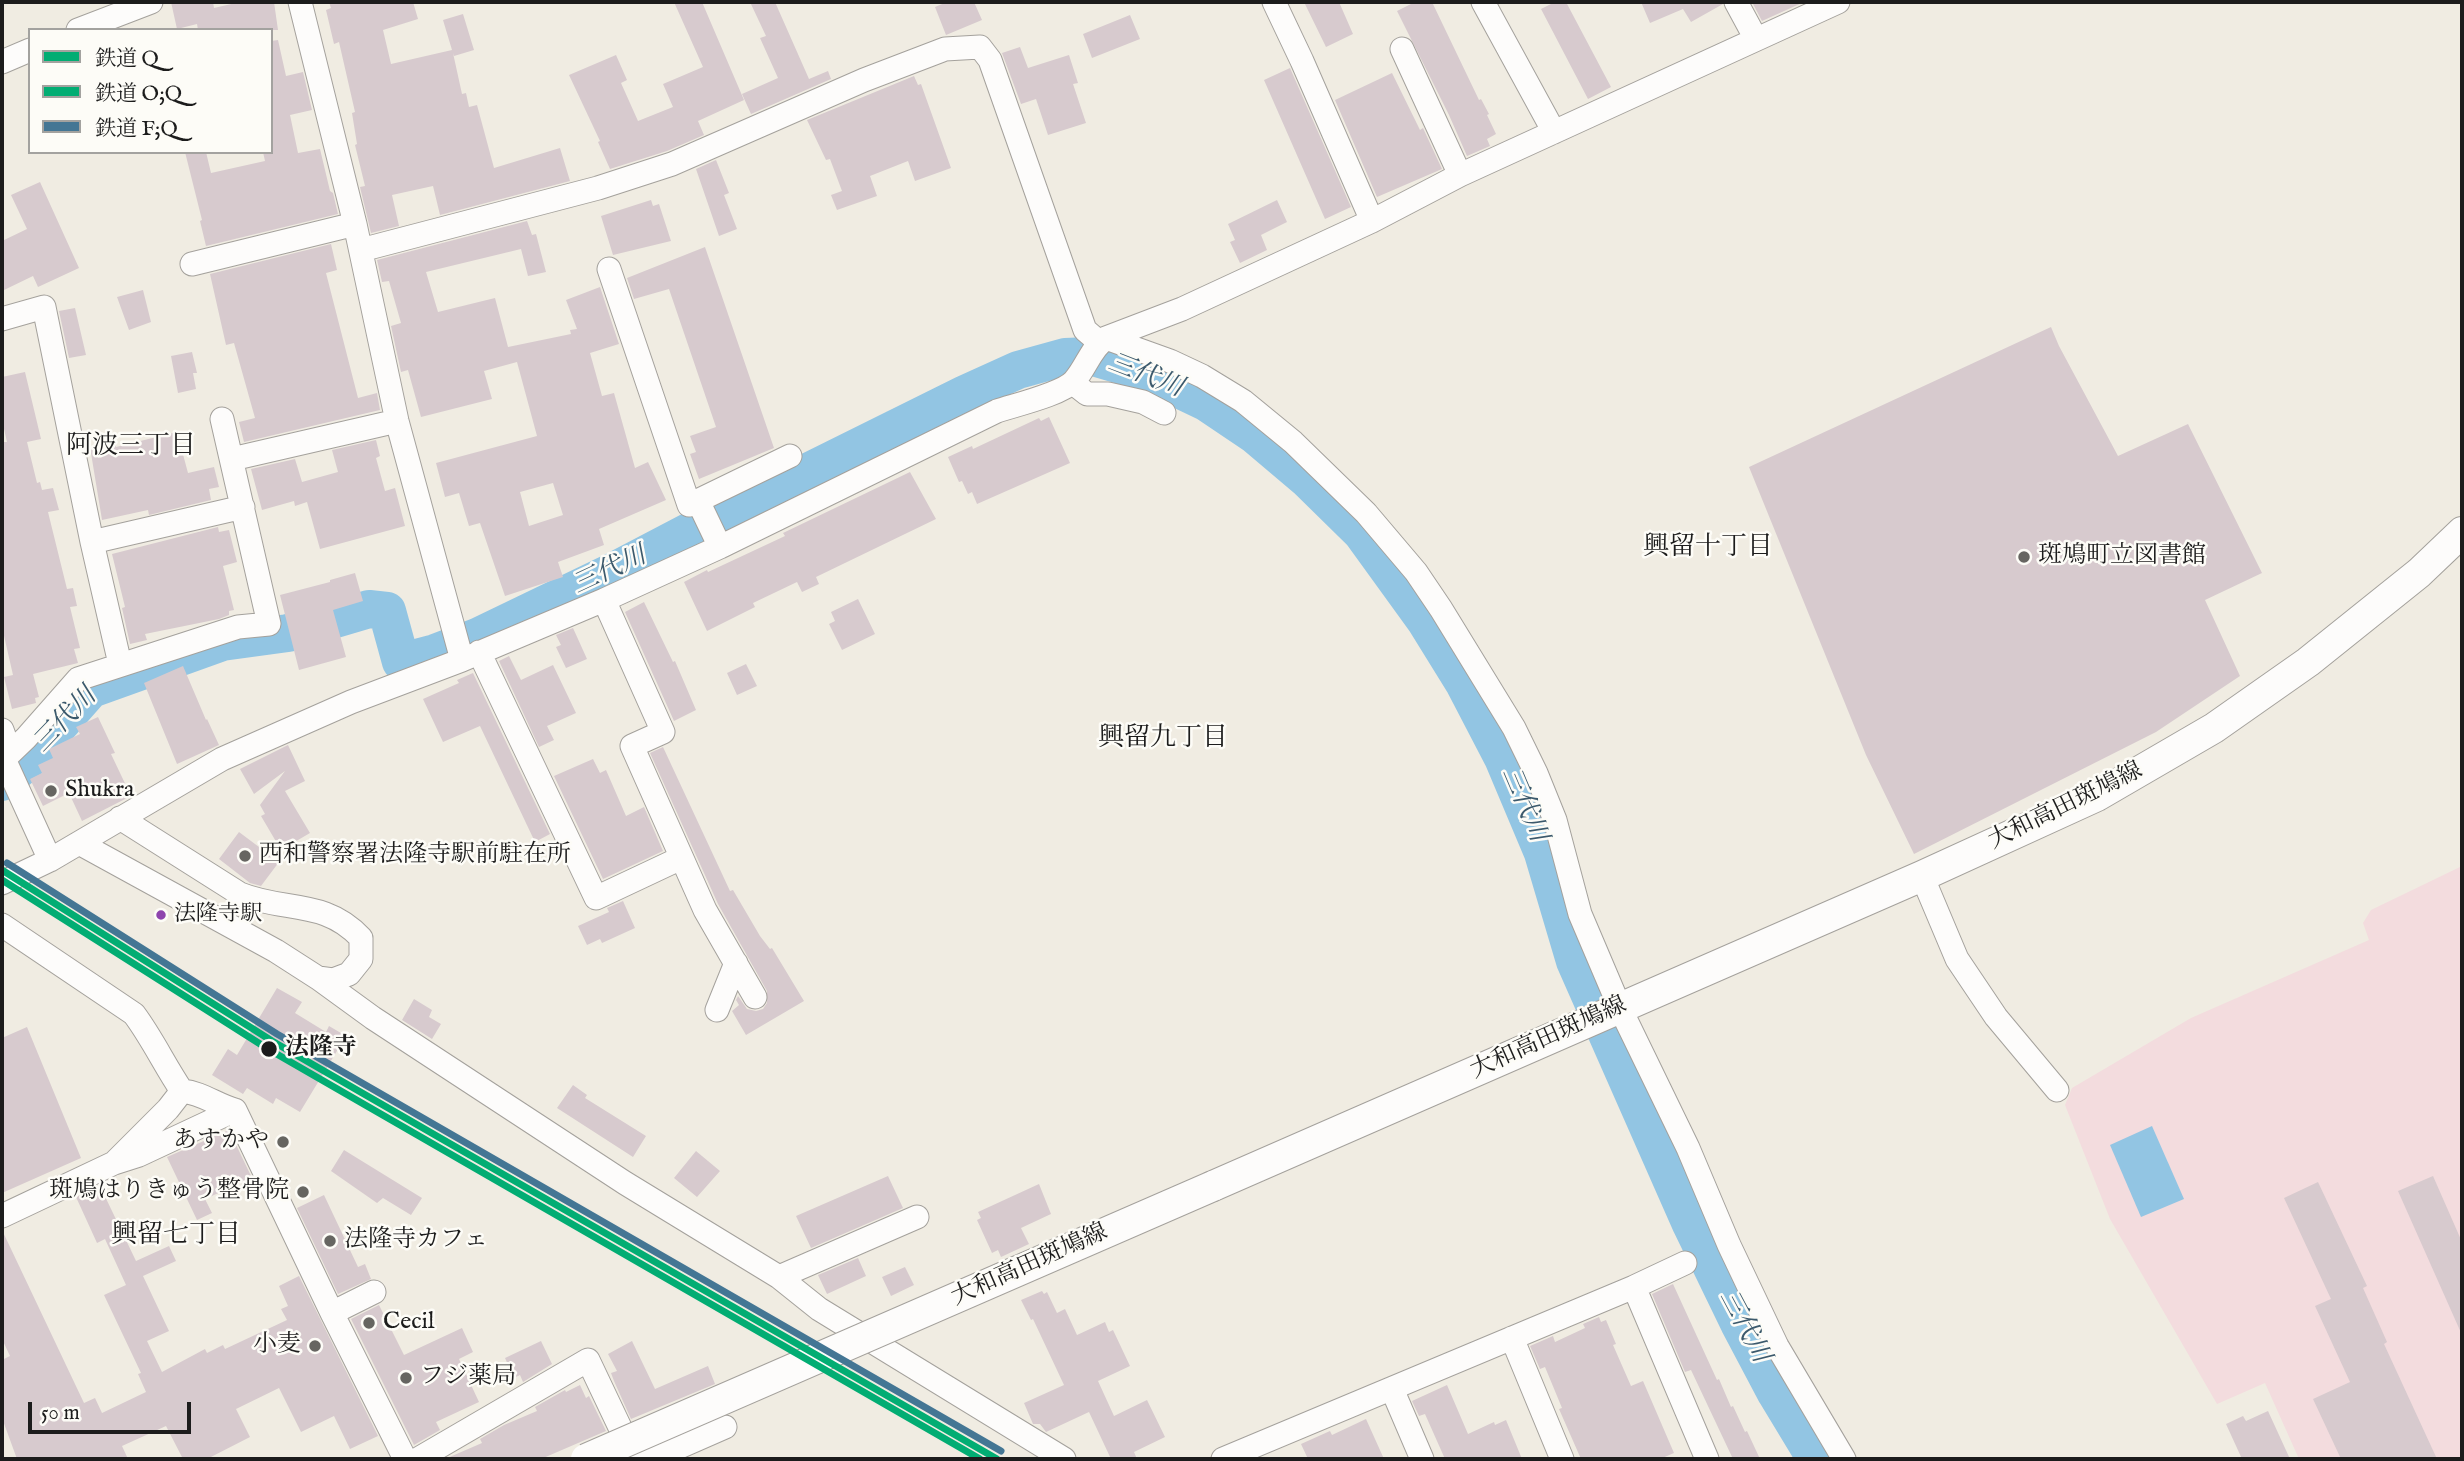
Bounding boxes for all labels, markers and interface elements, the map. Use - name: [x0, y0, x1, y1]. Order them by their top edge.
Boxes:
- legend: [28, 28, 273, 154]
- text: 鉄道 Q: [95, 46, 159, 73]
- text: 鉄道 O;Q: [95, 81, 182, 108]
- text: 鉄道 F;Q: [95, 116, 178, 143]
- water label: 三代川: [1103, 348, 1187, 406]
- district label: 阿波三丁目: [66, 432, 196, 464]
- district label: 興留十丁目: [1643, 533, 1773, 565]
- water label: 三代川: [568, 541, 652, 603]
- place label: 斑鳩町立図書館: [2038, 543, 2206, 571]
- marker: 斑鳩町立図書館: [2016, 549, 2032, 565]
- water label: 三代川: [28, 682, 104, 760]
- district label: 興留九丁目: [1098, 724, 1228, 756]
- street label: 大和高田斑鳩線: [1984, 757, 2148, 857]
- water label: 三代川: [1493, 763, 1553, 847]
- place label: Shukra: [65, 777, 134, 805]
- marker: Shukra: [43, 783, 59, 799]
- place label: 西和警察署法隆寺駅前駐在所: [259, 842, 571, 870]
- marker: 西和警察署法隆寺駅前駐在所: [237, 848, 253, 864]
- place label: 法隆寺駅: [174, 902, 262, 928]
- marker: 法隆寺駅: [154, 908, 168, 922]
- street label: 大和高田斑鳩線: [1466, 992, 1632, 1086]
- place label: 法隆寺: [285, 1035, 357, 1063]
- marker: 法隆寺: [259, 1039, 279, 1059]
- place label: あすかや: [173, 1128, 269, 1156]
- marker: あすかや: [275, 1134, 291, 1150]
- place label: 斑鳩はりきゅう整骨院: [49, 1178, 289, 1206]
- marker: 斑鳩はりきゅう整骨院: [295, 1184, 311, 1200]
- street label: 大和高田斑鳩線: [947, 1219, 1113, 1313]
- district label: 興留七丁目: [111, 1221, 241, 1253]
- place label: 法隆寺カフェ: [344, 1227, 488, 1255]
- marker: 法隆寺カフェ: [322, 1233, 338, 1249]
- water label: 三代川: [1711, 1285, 1775, 1369]
- place label: Cecil: [383, 1309, 434, 1337]
- marker: Cecil: [361, 1315, 377, 1331]
- place label: 小麦: [253, 1332, 301, 1360]
- marker: 小麦: [307, 1338, 323, 1354]
- place label: フジ薬局: [420, 1364, 516, 1392]
- marker: フジ薬局: [398, 1370, 414, 1386]
- scale bar: [32, 1388, 194, 1432]
- text: 50 m: [41, 1400, 80, 1427]

